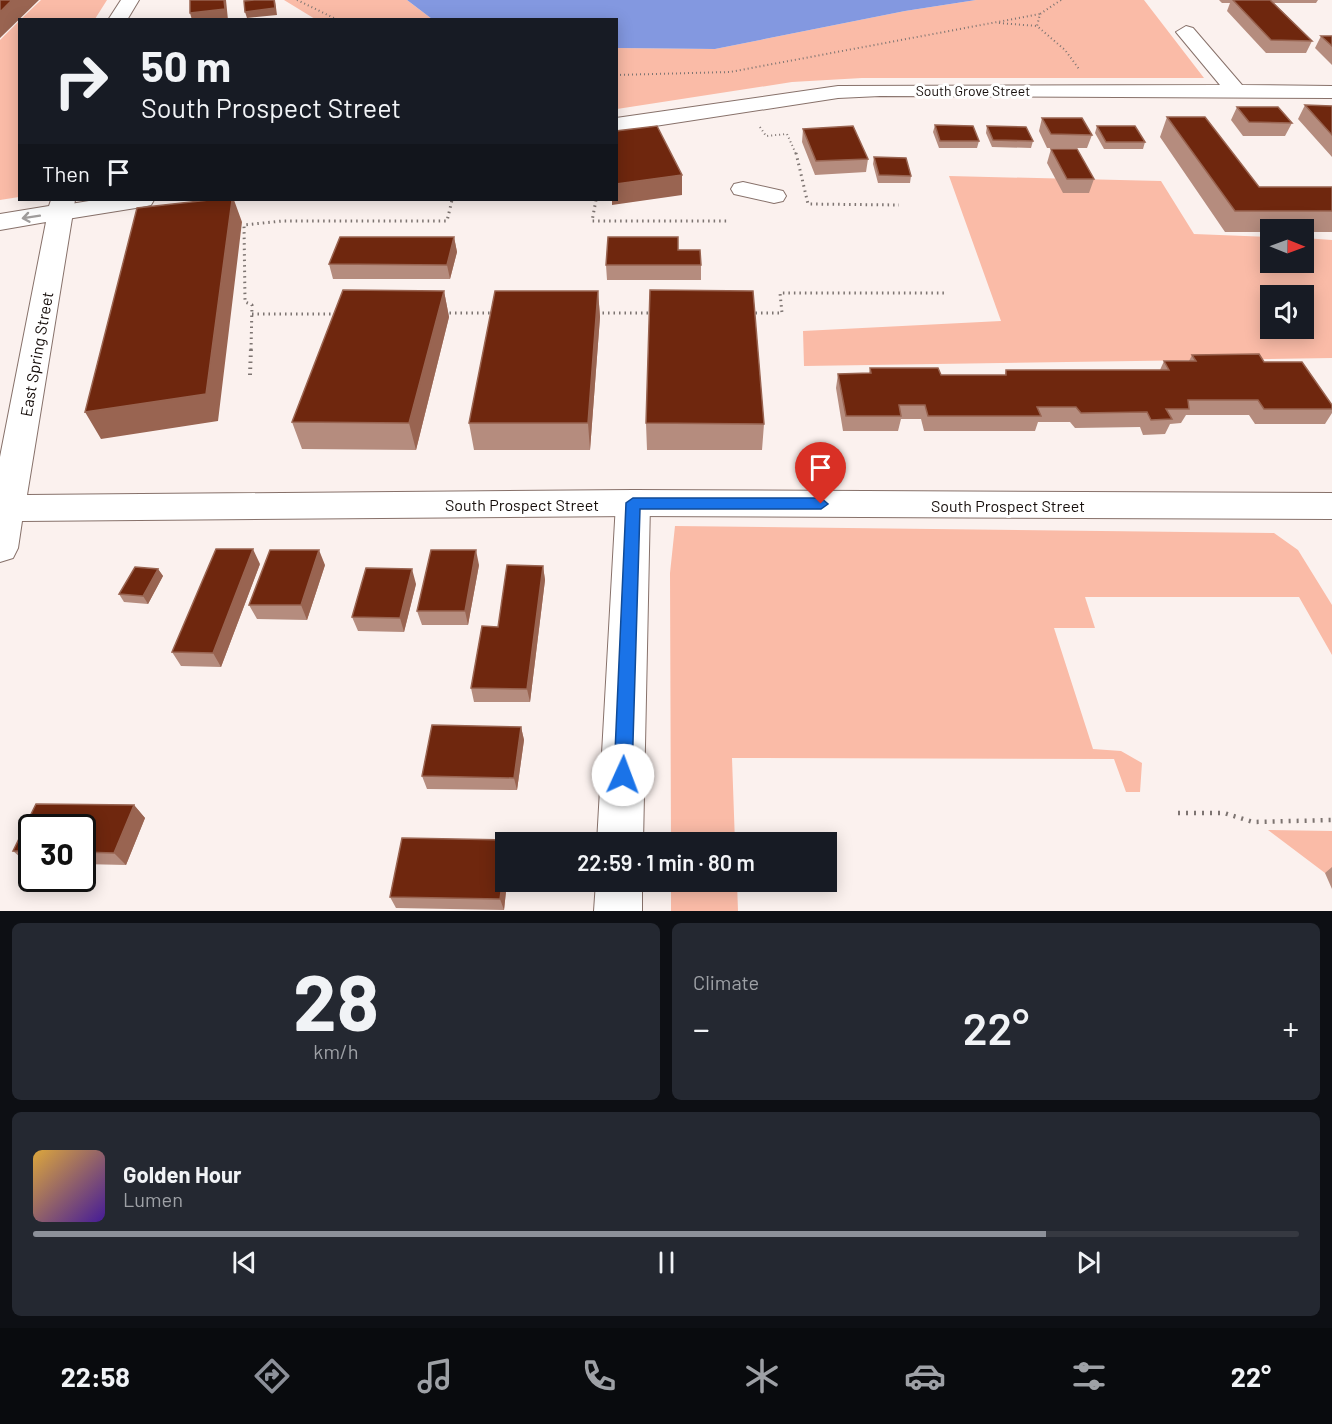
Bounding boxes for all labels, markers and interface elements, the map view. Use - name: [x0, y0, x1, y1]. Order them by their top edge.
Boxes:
- text: 50 m: [141, 40, 231, 90]
- icon: right: [42, 42, 120, 120]
- street label: South Grove Street: [916, 82, 1030, 99]
- text: South Prospect Street: [141, 91, 401, 123]
- icon: arrive: [102, 156, 135, 189]
- text: Then: [42, 160, 90, 186]
- one-way arrow: [21, 211, 41, 222]
- north arrow: [1260, 219, 1314, 273]
- map controls: [1260, 219, 1314, 339]
- button: sound: [1260, 285, 1314, 339]
- street label: East Spring Street: [16, 290, 56, 418]
- pin: [795, 442, 846, 504]
- icon: arrive: [804, 451, 837, 484]
- street label: South Prospect Street: [445, 495, 599, 514]
- street label: South Prospect Street: [931, 496, 1085, 515]
- position arrow: [591, 743, 655, 807]
- speed limit sign: 30: [18, 814, 96, 892]
- text: 22:59 · 1 min · 80 m: [577, 849, 755, 875]
- text: 28: [293, 953, 379, 1047]
- text: Climate: [693, 970, 759, 994]
- text: 22°: [963, 1000, 1029, 1054]
- text: −: [693, 1008, 710, 1048]
- text: +: [1282, 1008, 1299, 1048]
- text: km/h: [313, 1039, 359, 1063]
- text: Golden Hour: [123, 1161, 241, 1187]
- text: Lumen: [123, 1187, 183, 1211]
- icon: previous: [228, 1246, 261, 1279]
- icon: pause: [650, 1246, 683, 1279]
- icon: next: [1072, 1246, 1105, 1279]
- icon: directions: [251, 1355, 293, 1397]
- icon: music: [414, 1355, 456, 1397]
- icon: phone: [578, 1355, 620, 1397]
- icon: climate: [741, 1355, 783, 1397]
- icon: car: [904, 1355, 946, 1397]
- icon: filters: [1068, 1355, 1110, 1397]
- text: 22:58: [61, 1360, 130, 1392]
- text: 22°: [1231, 1360, 1271, 1392]

